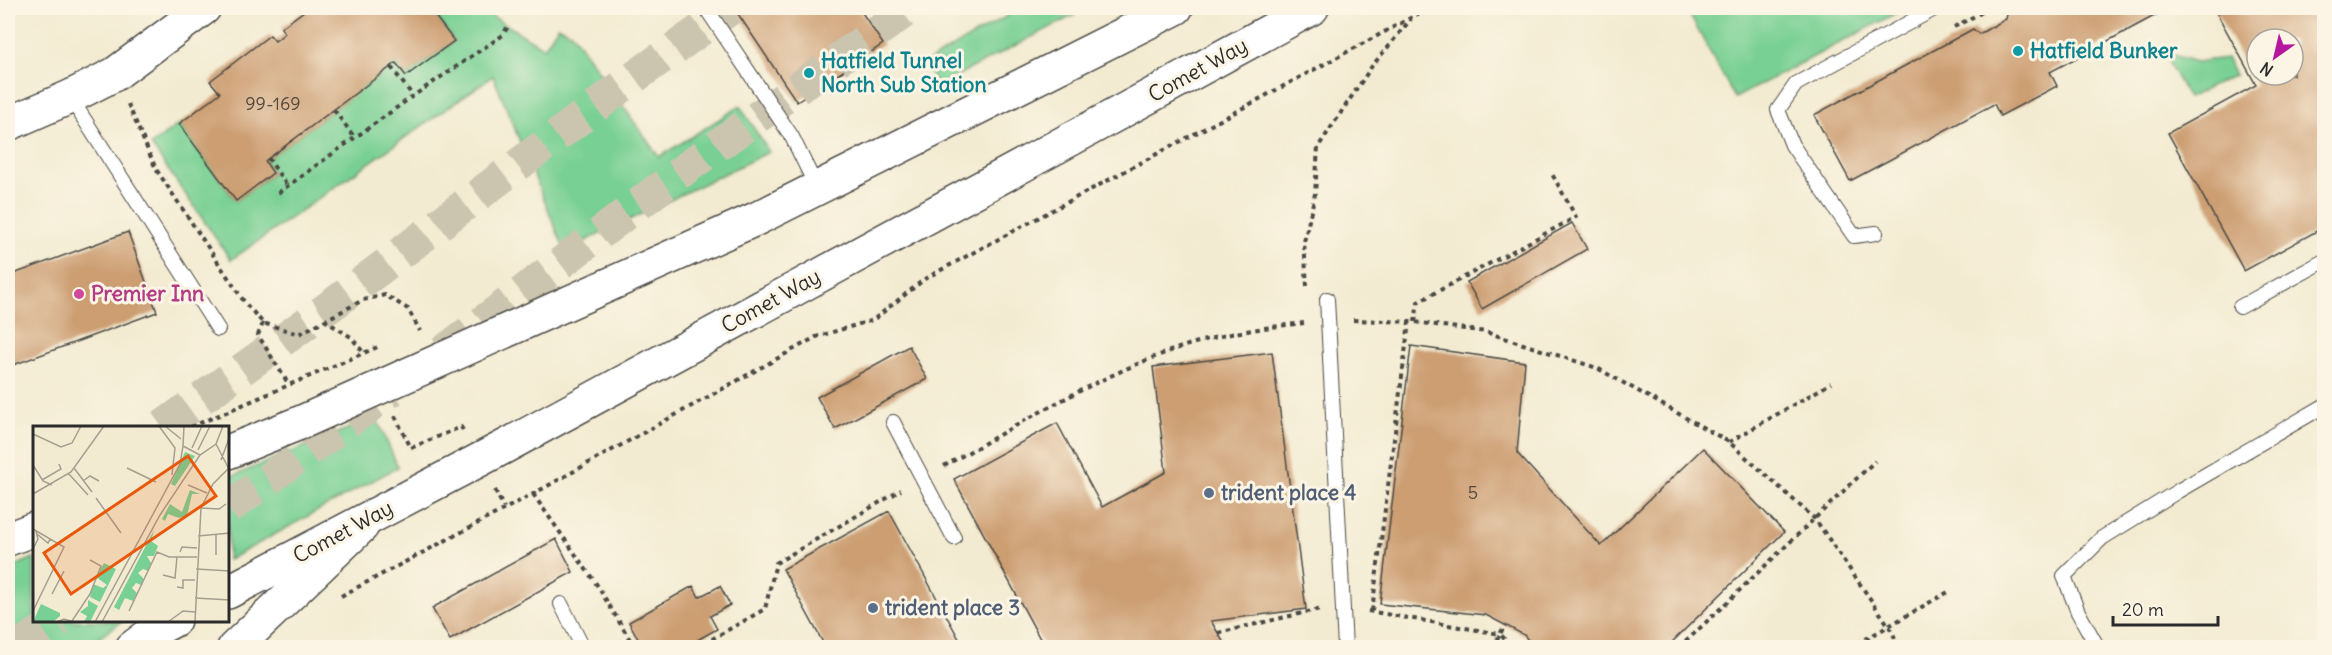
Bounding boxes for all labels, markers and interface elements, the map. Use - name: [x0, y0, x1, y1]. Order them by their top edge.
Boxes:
- north arrow: [2245, 27, 2305, 87]
- street label: Comet Way: [1143, 31, 1252, 108]
- place label: Hatfield Bunker: [2030, 37, 2178, 64]
- marker: Hatfield Bunker: [2011, 44, 2025, 58]
- place label: Hatfield Tunnel North Sub Station: [821, 47, 987, 98]
- text: N: [2256, 58, 2277, 81]
- marker: Hatfield Tunnel North Sub Station: [802, 66, 816, 80]
- house number: 99-169: [245, 92, 301, 115]
- street label: Comet Way: [716, 262, 825, 339]
- place label: Premier Inn: [91, 280, 204, 307]
- marker: Premier Inn: [72, 287, 86, 301]
- inset map: [33, 426, 230, 622]
- place label: trident place 4: [1221, 479, 1356, 506]
- house number: 5: [1468, 481, 1478, 504]
- marker: trident place 4: [1202, 486, 1216, 500]
- street label: Comet Way: [288, 494, 397, 569]
- scale bar: [2113, 589, 2218, 627]
- place label: trident place 3: [885, 594, 1020, 621]
- text: 20 m: [2122, 598, 2164, 621]
- marker: trident place 3: [866, 601, 880, 615]

